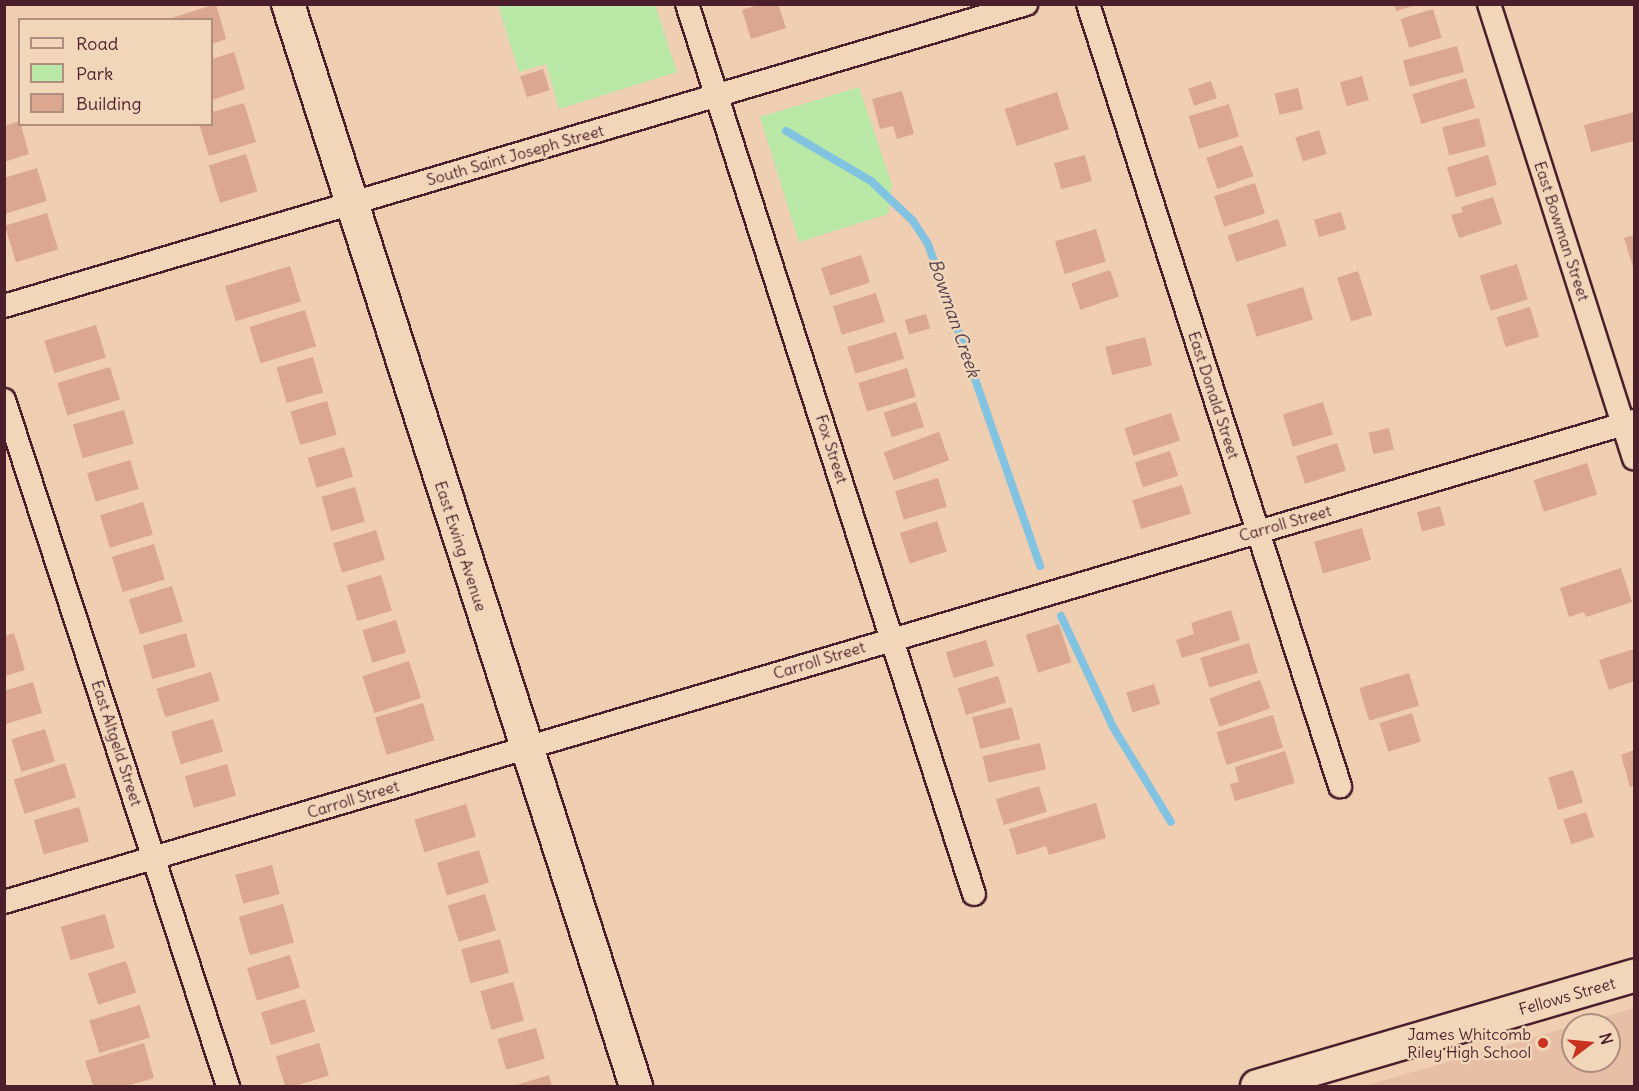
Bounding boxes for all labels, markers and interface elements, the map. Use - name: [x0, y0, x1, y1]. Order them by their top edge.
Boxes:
- legend: [18, 18, 213, 126]
- text: Road: [76, 32, 118, 55]
- text: Park: [76, 62, 113, 85]
- text: Building: [76, 92, 141, 115]
- street label: South Saint Joseph Street: [424, 120, 606, 190]
- street label: East Bowman Street: [1530, 159, 1594, 303]
- water label: Bowman Creek: [924, 256, 984, 380]
- street label: East Donald Street: [1184, 329, 1244, 461]
- street label: Fox Street: [812, 412, 852, 486]
- street label: East Ewing Avenue: [431, 478, 491, 614]
- street label: Carroll Street: [1237, 501, 1333, 545]
- street label: Carroll Street: [771, 637, 867, 683]
- street label: East Altgeld Street: [88, 678, 146, 808]
- street label: Carroll Street: [305, 776, 401, 822]
- street label: Fellows Street: [1517, 973, 1617, 1019]
- north arrow: [1561, 1013, 1621, 1073]
- place label: James Whitcomb Riley High School: [1407, 1024, 1531, 1062]
- text: N: [1595, 1031, 1618, 1047]
- marker: James Whitcomb Riley High School: [1536, 1036, 1550, 1050]

